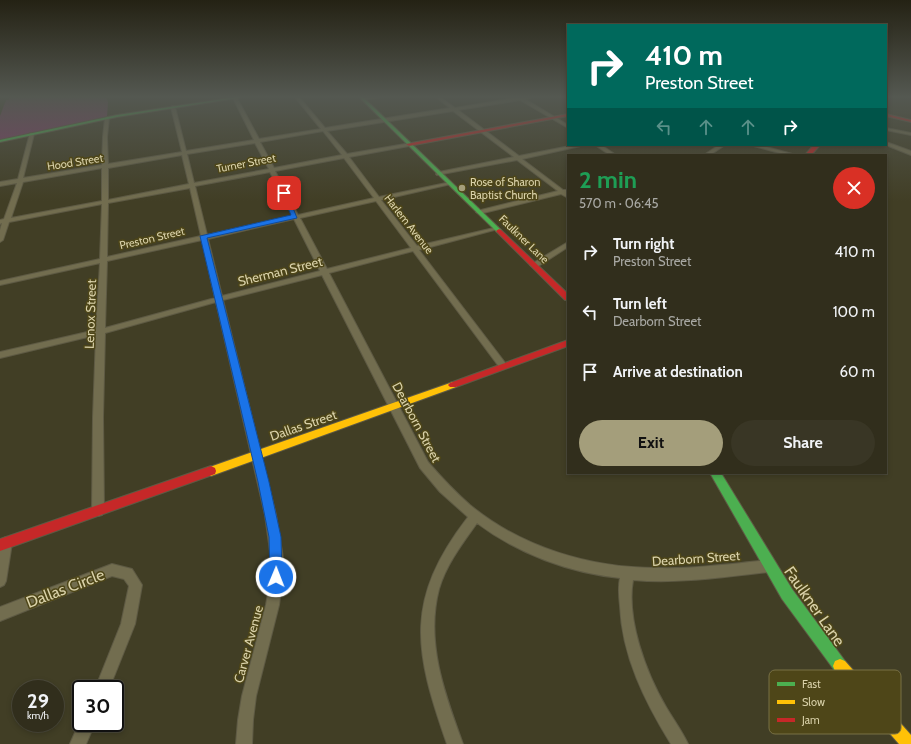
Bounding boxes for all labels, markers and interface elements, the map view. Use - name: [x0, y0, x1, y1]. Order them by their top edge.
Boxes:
- text: 410 m: [645, 38, 723, 72]
- icon: right: [579, 40, 631, 92]
- text: Preston Street: [645, 72, 754, 94]
- icon: left: [653, 116, 675, 138]
- icon: ahead: [695, 116, 717, 138]
- icon: ahead: [737, 116, 759, 138]
- icon: right: [779, 116, 801, 138]
- street label: Turner Street: [215, 150, 277, 176]
- street label: Hood Street: [46, 151, 104, 173]
- text: 2 min: [579, 165, 637, 194]
- button: close: [833, 167, 875, 209]
- place label: Rose of Sharon Baptist Church: [470, 175, 540, 202]
- pin: [267, 176, 301, 210]
- icon: arrive: [273, 182, 295, 204]
- marker: Rose of Sharon Baptist Church: [457, 183, 467, 193]
- street label: Harlem Avenue: [381, 191, 437, 257]
- text: 570 m · 06:45: [579, 195, 659, 211]
- street label: Faulkner Lane: [496, 212, 552, 267]
- street label: Preston Street: [118, 224, 186, 252]
- text: Turn right: [613, 235, 674, 253]
- icon: right: [579, 241, 601, 263]
- text: 410 m: [834, 243, 875, 261]
- street label: Sherman Street: [236, 253, 325, 289]
- text: Preston Street: [613, 253, 691, 269]
- street label: Lenox Street: [81, 278, 99, 349]
- text: Turn left: [613, 295, 667, 313]
- icon: left: [579, 301, 601, 323]
- text: 100 m: [833, 303, 875, 321]
- text: Dearborn Street: [613, 313, 701, 329]
- icon: arrive: [579, 361, 601, 383]
- text: Arrive at destination: [613, 363, 743, 381]
- text: 60 m: [839, 363, 875, 381]
- street label: Dearborn Street: [389, 379, 445, 465]
- street label: Dallas Street: [267, 406, 339, 444]
- button: Exit: [579, 420, 723, 466]
- button: Share: [731, 420, 875, 466]
- street label: Dearborn Street: [651, 547, 741, 569]
- position arrow: [255, 556, 297, 598]
- street label: Faulkner Lane: [780, 563, 849, 650]
- street label: Dallas Circle: [23, 565, 107, 612]
- street label: Carver Avenue: [230, 603, 266, 684]
- legend: [769, 670, 901, 734]
- text: Fast: [802, 677, 821, 691]
- speed limit sign: 30: [72, 680, 124, 732]
- text: 29: [27, 689, 49, 713]
- text: Slow: [802, 695, 825, 709]
- text: km/h: [27, 709, 49, 722]
- text: Jam: [801, 713, 820, 727]

